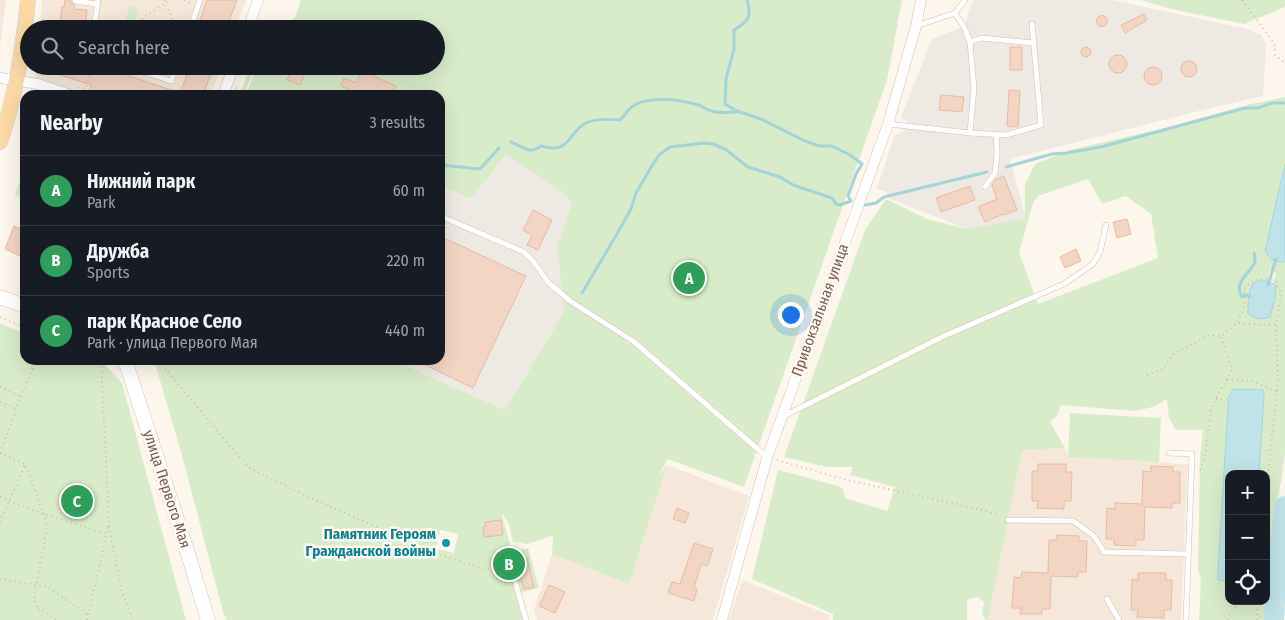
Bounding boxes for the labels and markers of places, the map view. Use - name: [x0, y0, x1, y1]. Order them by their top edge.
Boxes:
- pin: A: [673, 259, 705, 297]
- pin: C: [61, 482, 93, 520]
- place label: Памятник Героям Гражданской войны: [305, 525, 436, 560]
- marker: Памятник Героям Гражданской войны: [440, 537, 452, 549]
- pin: B: [493, 545, 525, 583]

